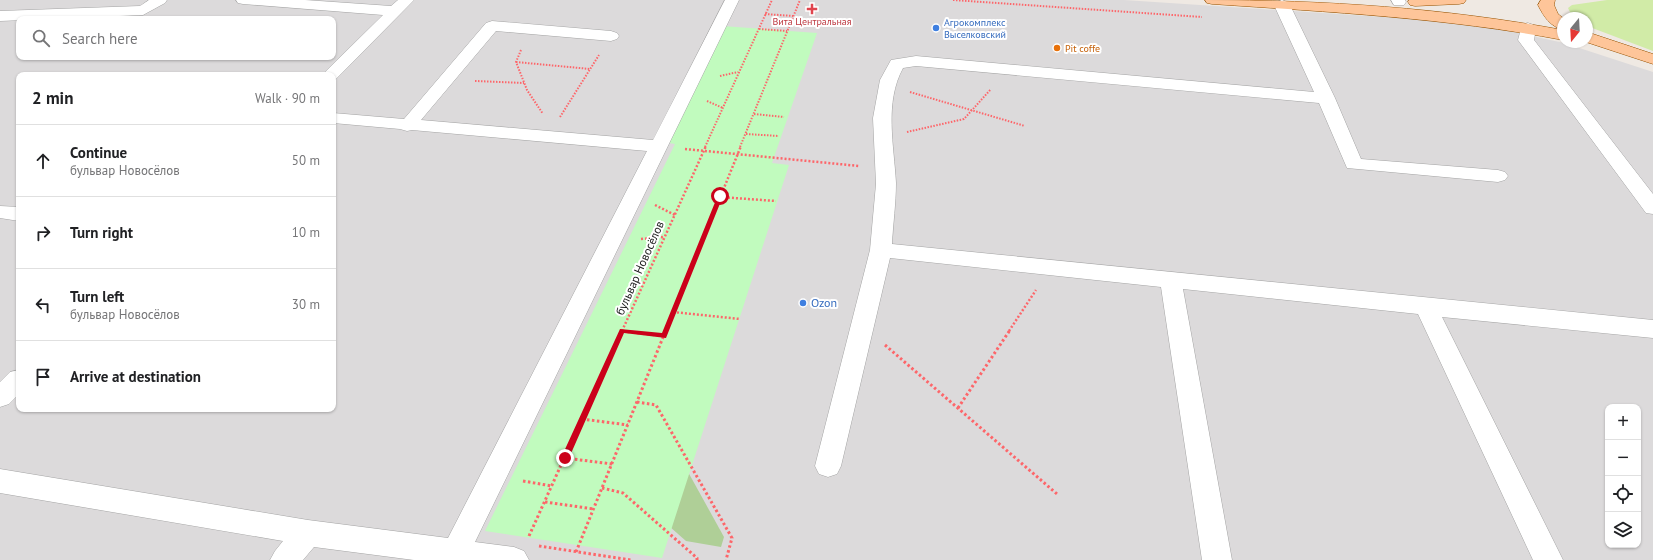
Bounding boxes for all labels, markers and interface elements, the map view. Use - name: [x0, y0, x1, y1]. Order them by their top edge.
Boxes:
- marker: Вита Центральная: [807, 4, 817, 14]
- north arrow: [1557, 12, 1593, 48]
- place label: Вита Центральная: [772, 15, 852, 28]
- search box: [16, 16, 336, 60]
- place label: Агрокомплекс Выселковский: [944, 16, 1006, 41]
- marker: Агрокомплекс Выселковский: [931, 23, 941, 33]
- icon: search: [30, 27, 52, 49]
- text: Search here: [62, 29, 138, 48]
- place label: Pit coffe: [1065, 42, 1100, 55]
- marker: Pit coffe: [1052, 43, 1062, 53]
- text: 2 min: [32, 87, 73, 109]
- text: Walk · 90 m: [255, 90, 320, 107]
- text: Continue: [70, 143, 127, 162]
- icon: ahead: [32, 150, 54, 172]
- text: 50 m: [292, 152, 320, 169]
- text: бульвар Новосёлов: [70, 162, 180, 179]
- route start: [711, 187, 729, 205]
- street label: бульвар Новосёлов: [612, 218, 667, 317]
- icon: right: [32, 222, 54, 244]
- text: Turn right: [70, 223, 133, 242]
- text: 10 m: [292, 224, 320, 241]
- text: Turn left: [70, 287, 124, 306]
- icon: left: [32, 294, 54, 316]
- place label: Ozon: [811, 295, 837, 310]
- text: 30 m: [292, 296, 320, 313]
- marker: Ozon: [798, 298, 808, 308]
- text: бульвар Новосёлов: [70, 306, 180, 323]
- icon: arrive: [32, 366, 54, 388]
- text: Arrive at destination: [70, 367, 201, 386]
- map controls: [1605, 404, 1641, 548]
- button: +: [1605, 404, 1641, 440]
- button: −: [1605, 440, 1641, 476]
- route end: [556, 449, 574, 467]
- button: locate: [1605, 476, 1641, 512]
- button: layers: [1605, 512, 1641, 548]

